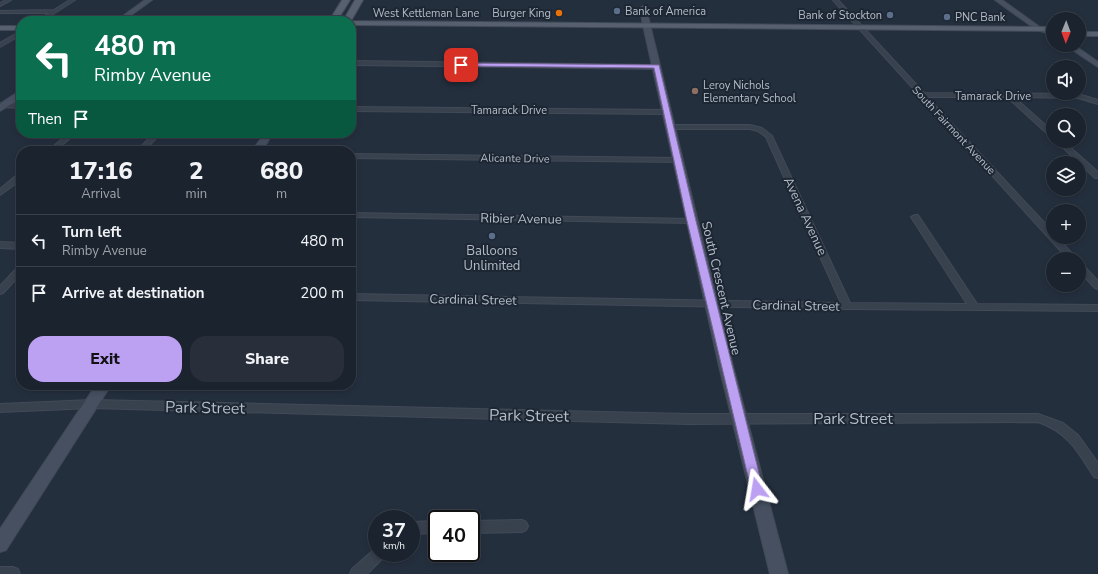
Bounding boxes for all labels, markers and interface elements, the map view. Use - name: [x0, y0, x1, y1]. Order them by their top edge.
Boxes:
- place label: Bank of America: [625, 4, 706, 19]
- street label: West Kettleman Lane: [373, 6, 479, 21]
- place label: Burger King: [492, 6, 551, 21]
- marker: Bank of America: [612, 6, 622, 16]
- marker: Burger King: [554, 8, 564, 18]
- place label: Bank of Stockton: [798, 8, 882, 23]
- marker: Bank of Stockton: [885, 10, 895, 20]
- place label: PNC Bank: [955, 10, 1006, 25]
- marker: PNC Bank: [942, 12, 952, 22]
- north arrow: [1046, 12, 1086, 52]
- map controls: [1046, 12, 1086, 292]
- text: 480 m: [94, 27, 177, 65]
- icon: left: [28, 32, 80, 84]
- pin: [444, 48, 478, 82]
- icon: arrive: [450, 54, 472, 76]
- button: sound: [1046, 60, 1086, 100]
- text: Rimby Avenue: [94, 63, 211, 87]
- place label: Leroy Nichols Elementary School: [703, 78, 797, 106]
- street label: South Fairmont Avenue: [909, 83, 999, 178]
- marker: Leroy Nichols Elementary School: [690, 86, 700, 96]
- street label: Tamarack Drive: [955, 89, 1031, 104]
- street label: Tamarack Drive: [471, 103, 547, 118]
- icon: arrive: [70, 108, 92, 130]
- button: search: [1046, 108, 1086, 148]
- text: Then: [28, 109, 62, 129]
- street label: Alicante Drive: [480, 150, 550, 167]
- text: 17:16: [69, 155, 133, 187]
- text: 2: [189, 155, 204, 187]
- text: 680: [260, 155, 303, 187]
- button: layers: [1046, 156, 1086, 196]
- street label: Avena Avenue: [779, 174, 831, 259]
- text: Arrival: [81, 185, 120, 203]
- text: min: [186, 185, 207, 203]
- text: m: [276, 185, 287, 203]
- button: +: [1046, 204, 1086, 244]
- street label: Ribier Avenue: [480, 209, 562, 229]
- street label: South Crescent Avenue: [697, 220, 745, 357]
- text: Turn left: [62, 222, 121, 242]
- icon: left: [28, 230, 50, 252]
- text: 480 m: [300, 231, 344, 251]
- marker: Balloons Unlimited: [487, 231, 497, 241]
- text: Rimby Avenue: [62, 242, 147, 260]
- place label: Balloons Unlimited: [464, 242, 520, 275]
- button: −: [1046, 252, 1086, 292]
- icon: arrive: [28, 282, 50, 304]
- text: Arrive at destination: [62, 283, 205, 303]
- text: 200 m: [300, 283, 344, 303]
- street label: Cardinal Street: [429, 290, 517, 310]
- street label: Cardinal Street: [752, 296, 840, 316]
- button: Exit: [28, 336, 182, 382]
- button: Share: [190, 336, 344, 382]
- street label: Park Street: [165, 396, 245, 420]
- street label: Park Street: [489, 404, 569, 428]
- street label: Park Street: [813, 408, 893, 430]
- position arrow: [736, 468, 778, 510]
- speed limit sign: 40: [428, 510, 480, 562]
- text: 37: [382, 517, 406, 544]
- text: km/h: [383, 539, 405, 553]

